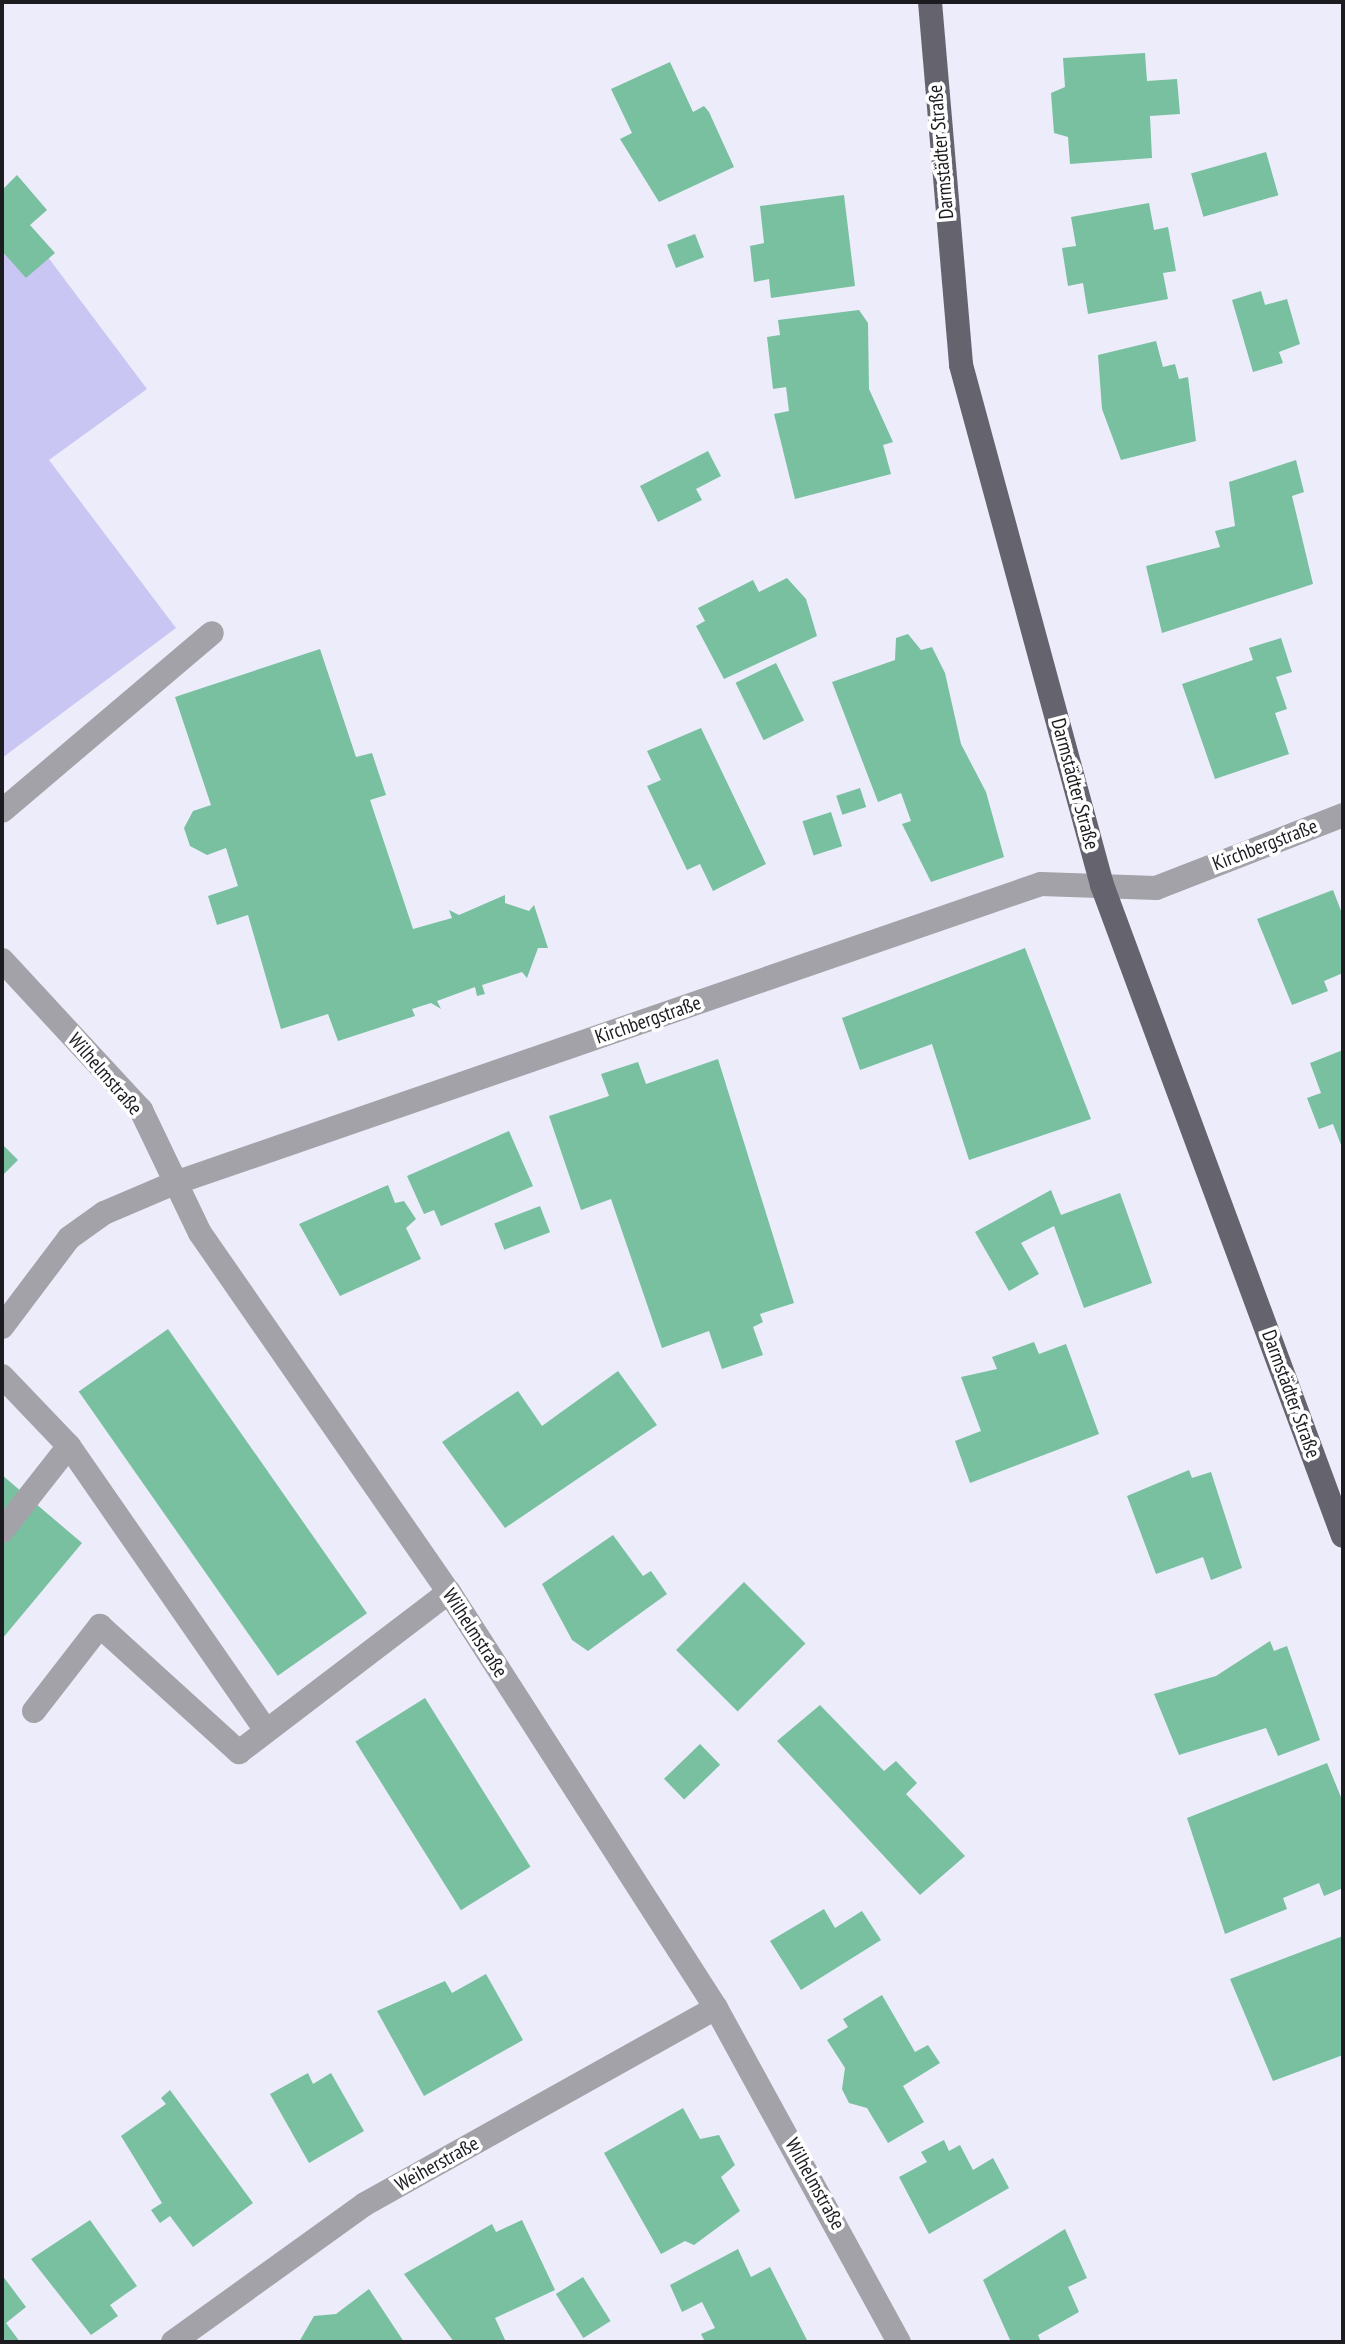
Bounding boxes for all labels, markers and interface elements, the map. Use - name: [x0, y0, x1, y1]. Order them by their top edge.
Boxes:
- street label: Darmstädter Straße: [923, 84, 959, 220]
- street label: Darmstädter Straße: [1046, 716, 1104, 852]
- street label: Kirchbergstraße: [1209, 814, 1321, 876]
- street label: Kirchbergstraße: [592, 991, 704, 1049]
- street label: Wilhelmstraße: [63, 1028, 147, 1120]
- street label: Darmstädter Straße: [1257, 1327, 1325, 1461]
- street label: Wilhelmstraße: [437, 1584, 513, 1682]
- street label: Weiherstraße: [391, 2131, 483, 2197]
- street label: Wilhelmstraße: [780, 2134, 850, 2234]

